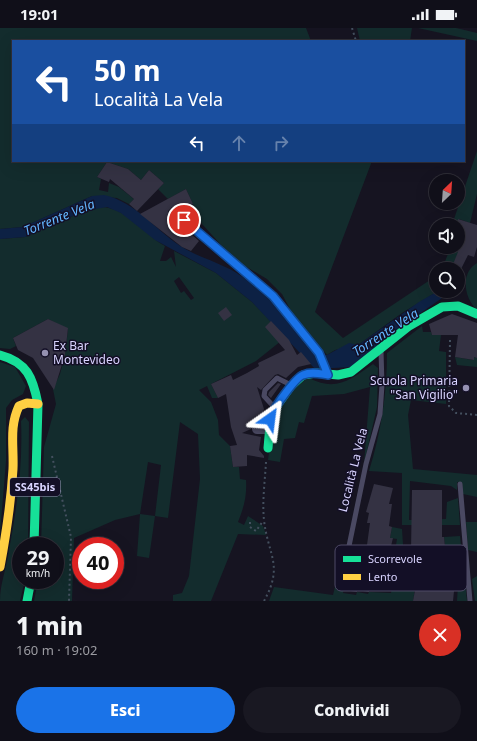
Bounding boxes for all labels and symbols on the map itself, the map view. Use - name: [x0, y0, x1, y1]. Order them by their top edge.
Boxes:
- north arrow: [429, 174, 465, 210]
- water label: Torrente Vela: [21, 194, 98, 239]
- pin: [167, 203, 201, 237]
- water label: Torrente Vela: [348, 304, 422, 360]
- place label: Ex Bar Montevideo: [53, 337, 120, 368]
- marker: Ex Bar Montevideo: [40, 348, 50, 358]
- place label: Scuola Primaria "San Vigilio": [370, 372, 458, 403]
- marker: Scuola Primaria "San Vigilio": [461, 383, 471, 393]
- position arrow: [249, 398, 291, 440]
- street label: Località La Vela: [334, 426, 371, 514]
- road number: SS45bis: [10, 478, 60, 496]
- speed limit sign: 40: [72, 537, 124, 589]
- legend: [335, 545, 467, 591]
- text: Scorrevole: [368, 551, 422, 566]
- text: Lento: [368, 569, 398, 584]

